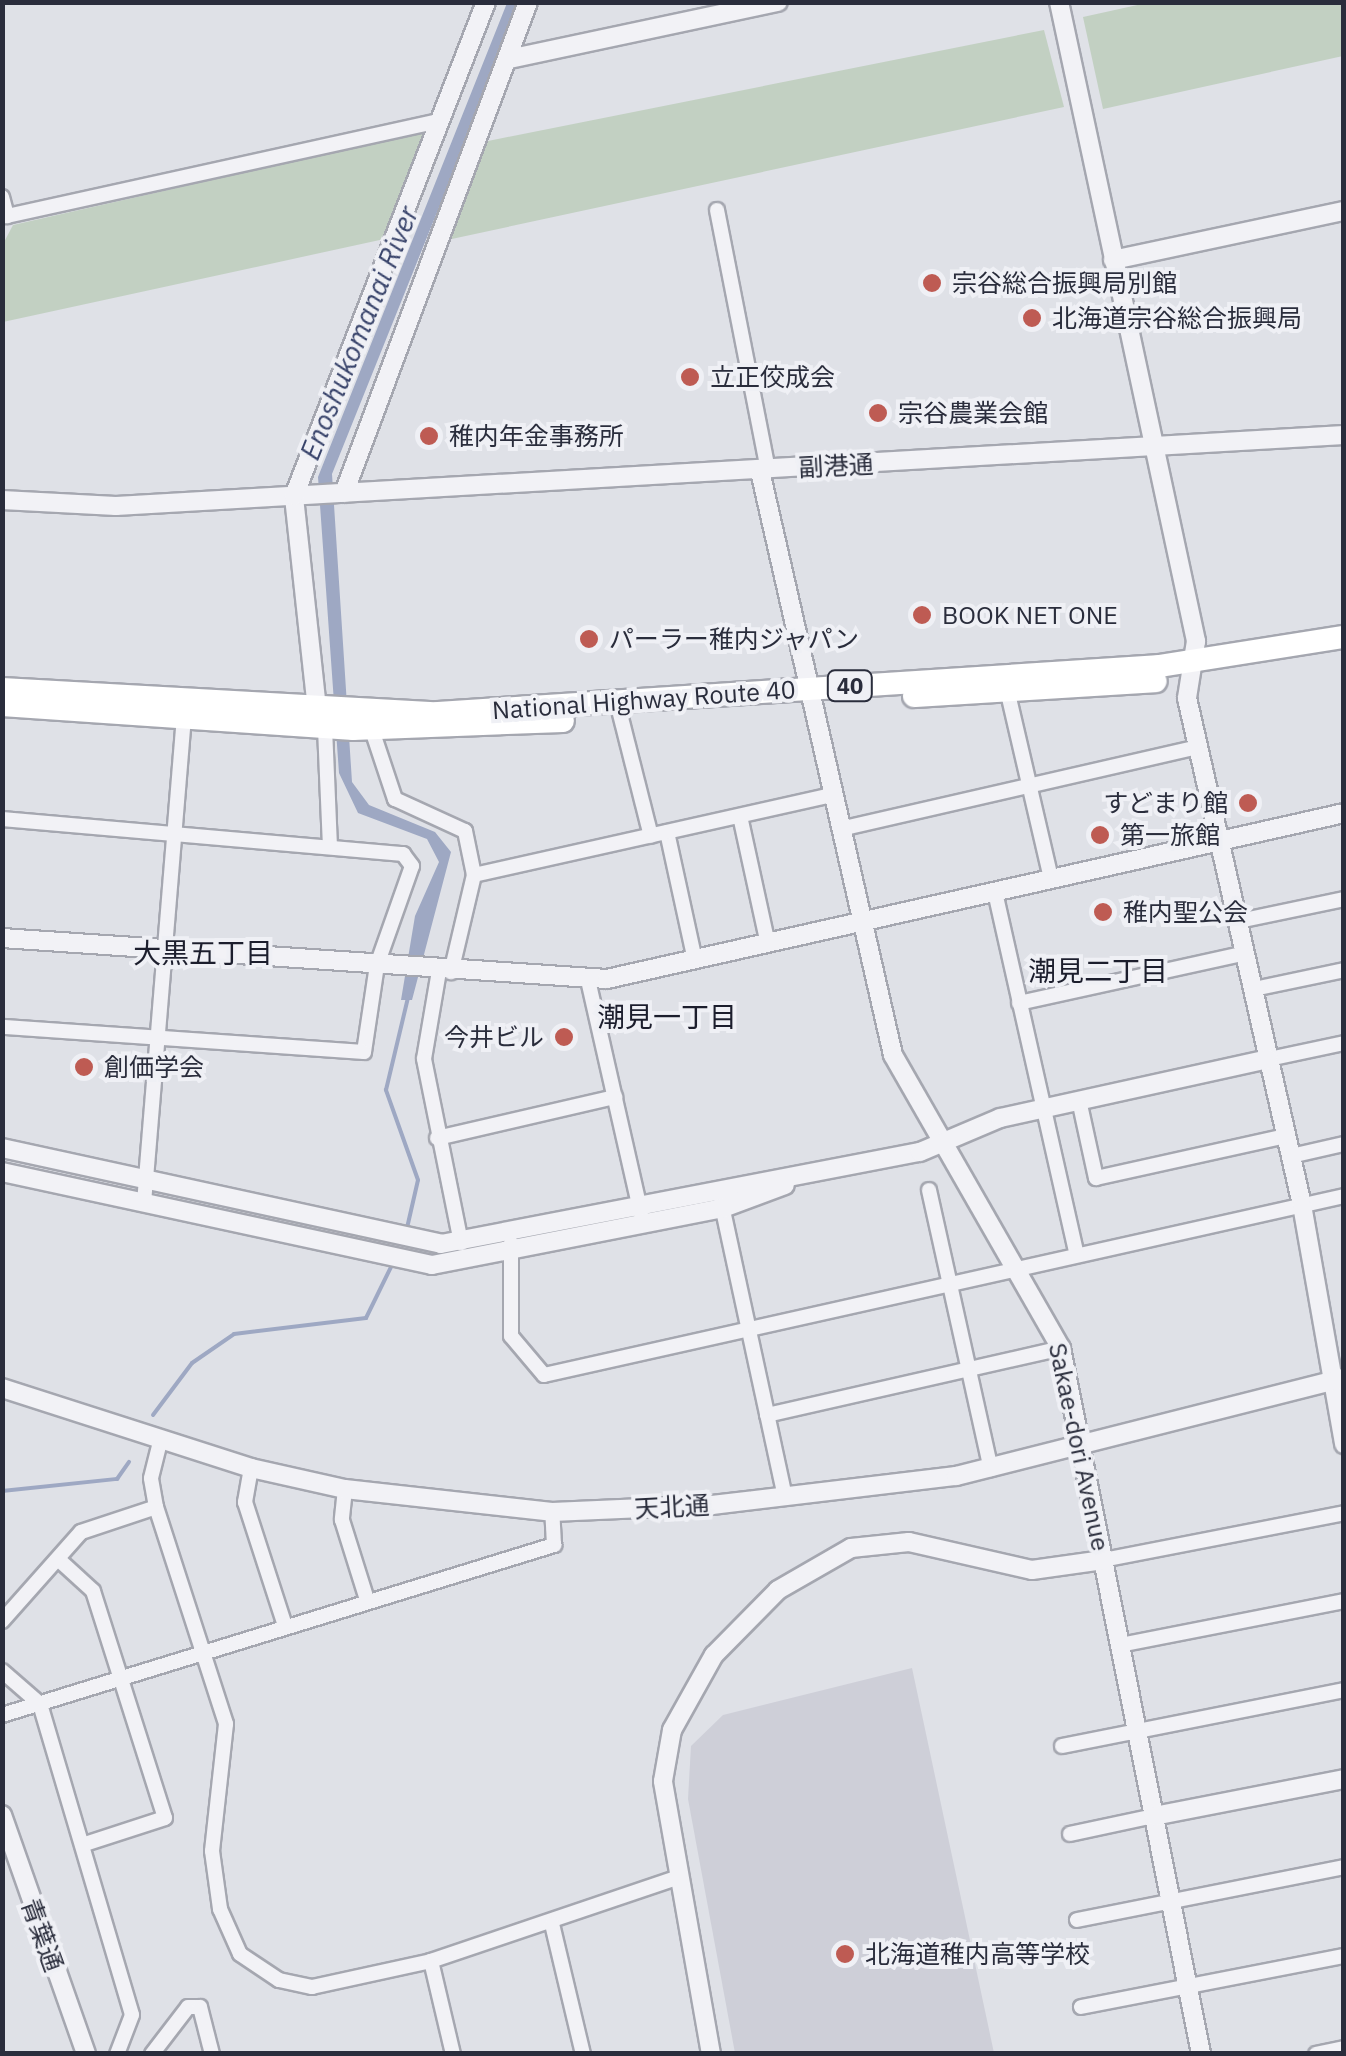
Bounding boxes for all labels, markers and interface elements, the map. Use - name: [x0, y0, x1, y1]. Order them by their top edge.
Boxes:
- water label: Enoshukomanai River: [293, 201, 425, 465]
- place label: 宗谷総合振興局別館: [952, 268, 1177, 298]
- marker: 宗谷総合振興局別館: [921, 272, 943, 294]
- place label: 北海道宗谷総合振興局: [1052, 303, 1302, 333]
- marker: 北海道宗谷総合振興局: [1021, 307, 1043, 329]
- place label: 立正佼成会: [710, 362, 835, 392]
- marker: 立正佼成会: [679, 366, 701, 388]
- place label: 宗谷農業会館: [898, 398, 1048, 428]
- marker: 宗谷農業会館: [867, 402, 889, 424]
- place label: 稚内年金事務所: [449, 421, 624, 451]
- marker: 稚内年金事務所: [418, 425, 440, 447]
- street label: 副港通: [798, 449, 874, 483]
- place label: BOOK NET ONE: [942, 600, 1118, 630]
- marker: BOOK NET ONE: [911, 604, 933, 626]
- place label: パーラー稚内ジャパン: [609, 624, 859, 654]
- marker: パーラー稚内ジャパン: [578, 628, 600, 650]
- road number: 40: [825, 669, 875, 703]
- street label: National Highway Route 40: [491, 674, 797, 726]
- place label: すどまり館: [1103, 788, 1228, 818]
- marker: すどまり館: [1237, 792, 1259, 814]
- place label: 第一旅館: [1120, 820, 1220, 850]
- marker: 第一旅館: [1089, 824, 1111, 846]
- place label: 稚内聖公会: [1123, 897, 1248, 927]
- marker: 稚内聖公会: [1092, 901, 1114, 923]
- district label: 大黒五丁目: [133, 936, 273, 970]
- district label: 潮見二丁目: [1028, 954, 1168, 988]
- district label: 潮見一丁目: [597, 1000, 737, 1034]
- place label: 今井ビル: [444, 1022, 544, 1052]
- marker: 今井ビル: [553, 1026, 575, 1048]
- place label: 創価学会: [104, 1052, 204, 1082]
- marker: 創価学会: [73, 1056, 95, 1078]
- street label: Sakae-dori Avenue: [1042, 1340, 1116, 1554]
- street label: 天北通: [634, 1490, 710, 1524]
- street label: 青葉通: [15, 1895, 69, 1975]
- place label: 北海道稚内高等学校: [865, 1939, 1090, 1969]
- marker: 北海道稚内高等学校: [834, 1943, 856, 1965]

